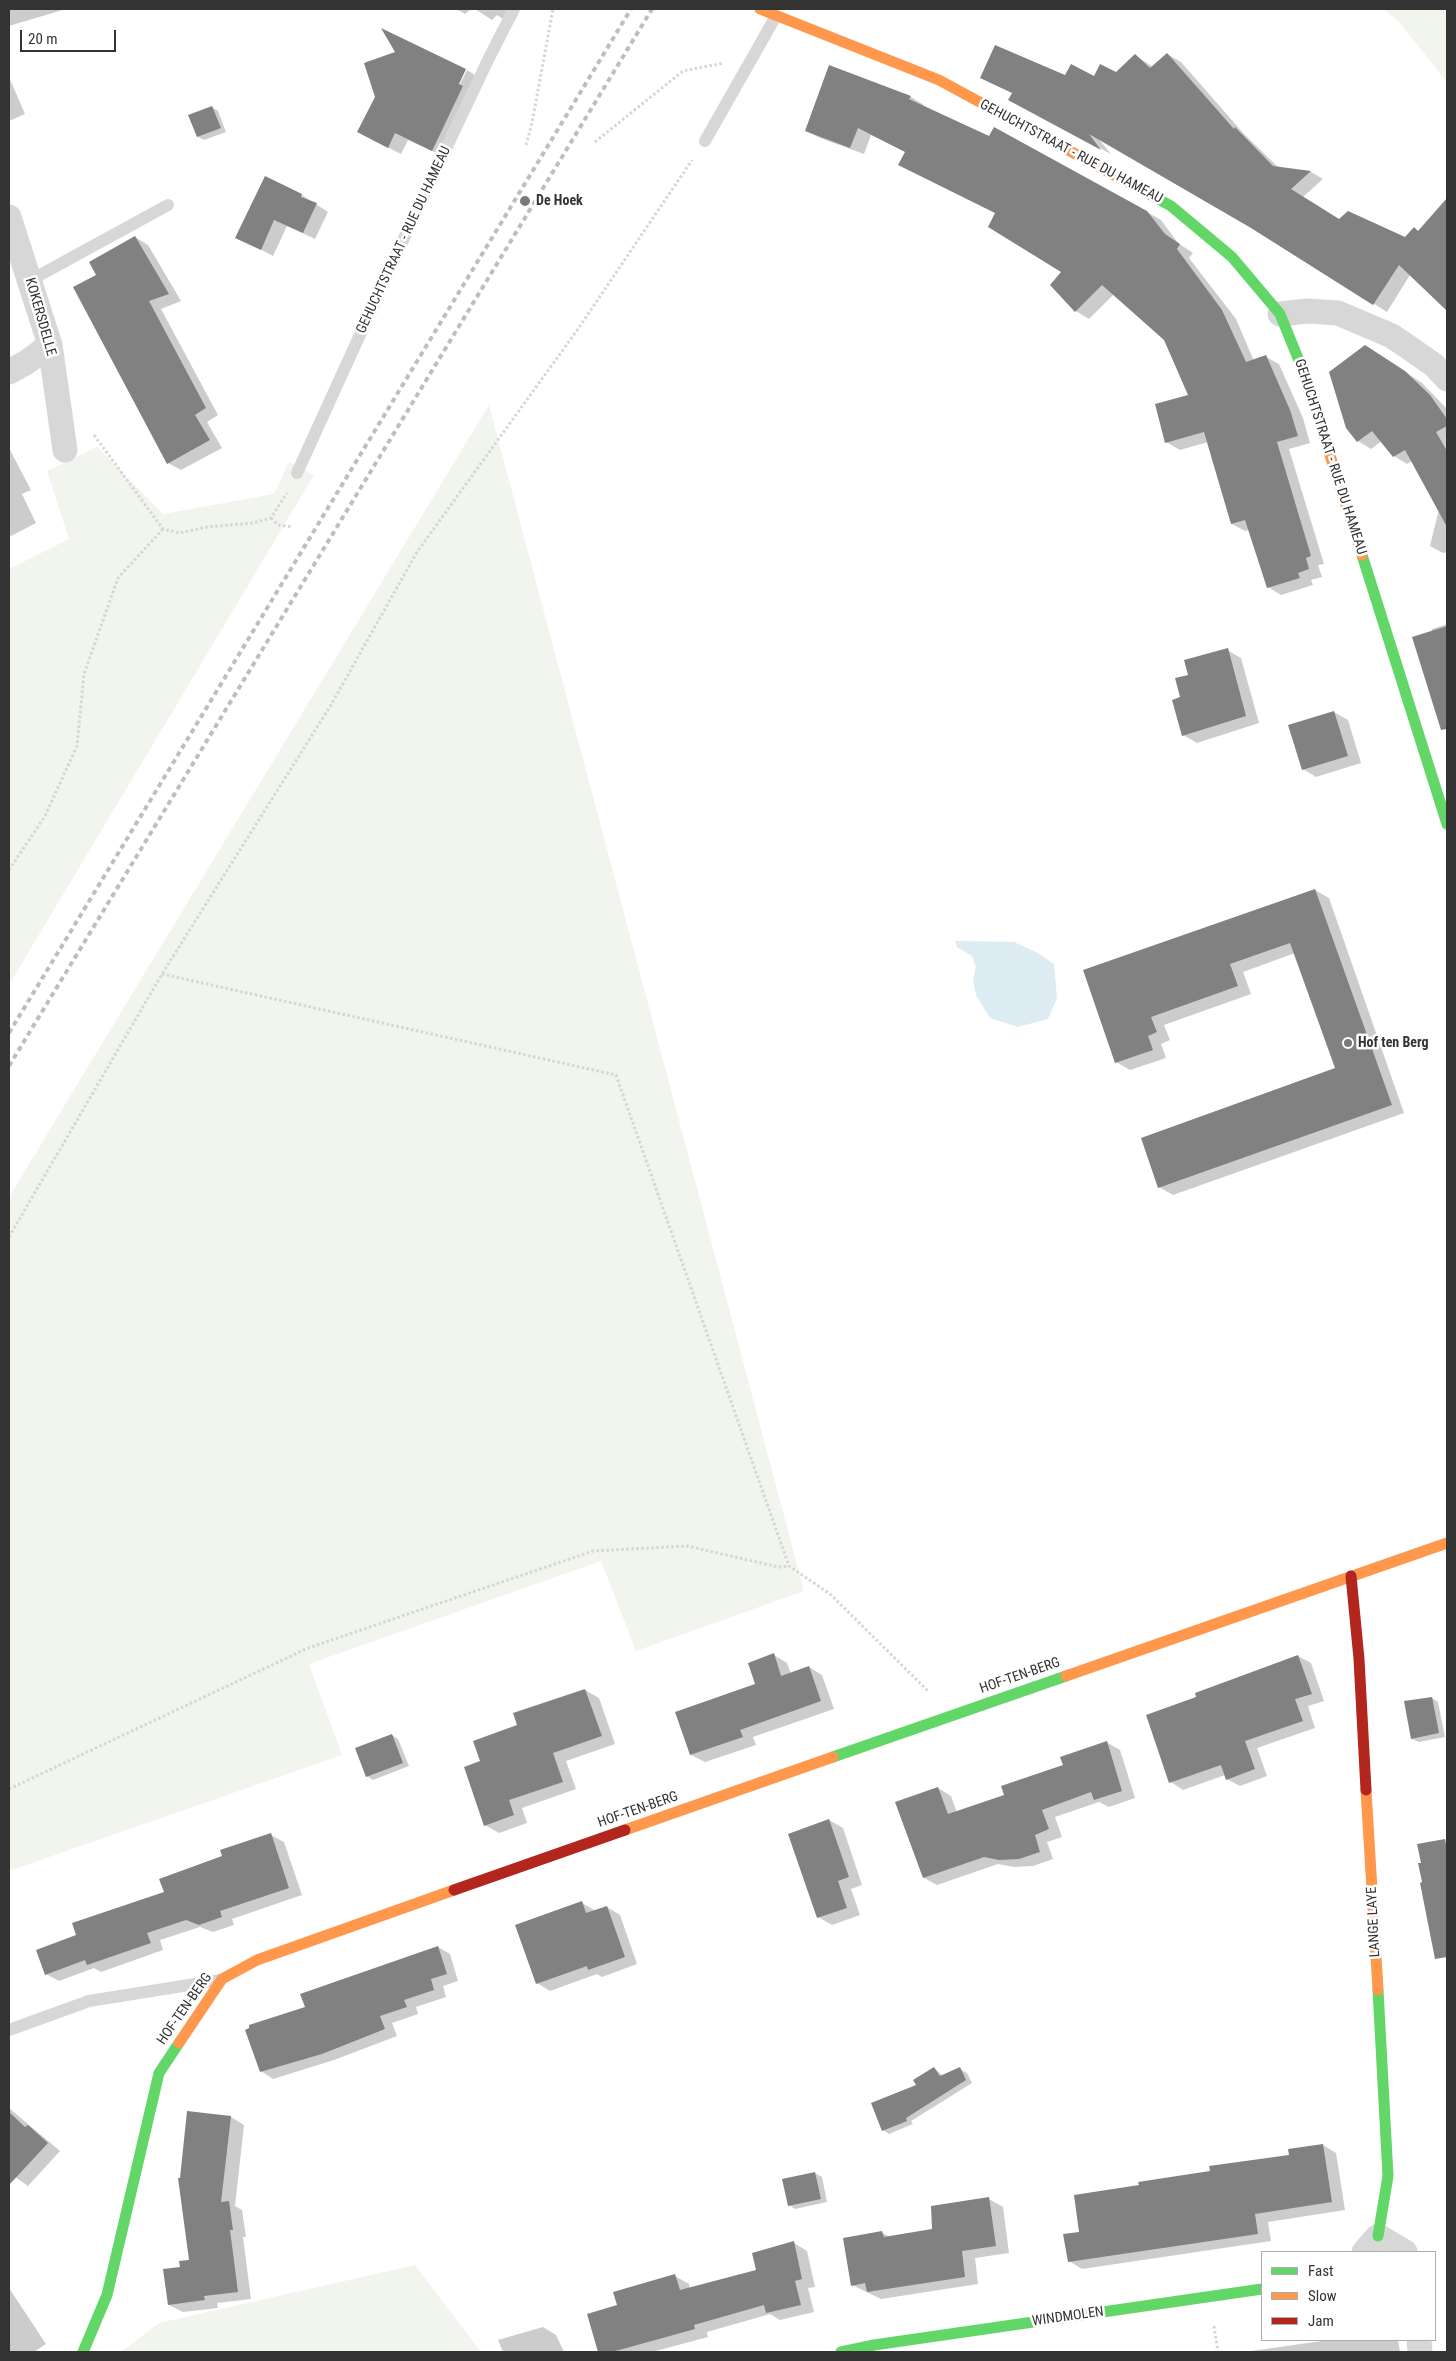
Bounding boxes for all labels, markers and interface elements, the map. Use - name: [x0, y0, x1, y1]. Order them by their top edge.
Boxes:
- scale bar: [22, 20, 119, 52]
- text: 20 m: [28, 30, 58, 48]
- street label: GEHUCHTSTRAAT - RUE DU HAMEAU: [977, 97, 1165, 207]
- street label: GEHUCHTSTRAAT - RUE DU HAMEAU: [353, 144, 455, 336]
- place label: De Hoek: [536, 193, 583, 209]
- marker: De Hoek: [518, 194, 532, 208]
- street label: KOKERSDELLE: [21, 276, 59, 358]
- street label: GEHUCHTSTRAAT - RUE DU HAMEAU: [1290, 357, 1370, 557]
- place label: Hof ten Berg: [1358, 1035, 1429, 1051]
- marker: Hof ten Berg: [1342, 1037, 1354, 1049]
- street label: HOF-TEN-BERG: [978, 1654, 1062, 1698]
- street label: HOF-TEN-BERG: [596, 1788, 680, 1832]
- street label: LANGE LAYE: [1364, 1886, 1384, 1958]
- street label: HOF-TEN-BERG: [154, 1970, 216, 2048]
- legend: [1261, 2251, 1436, 2341]
- text: Fast: [1308, 2262, 1333, 2280]
- text: Slow: [1308, 2287, 1337, 2305]
- street label: WINDMOLEN: [1031, 2304, 1105, 2330]
- text: Jam: [1308, 2312, 1334, 2330]

